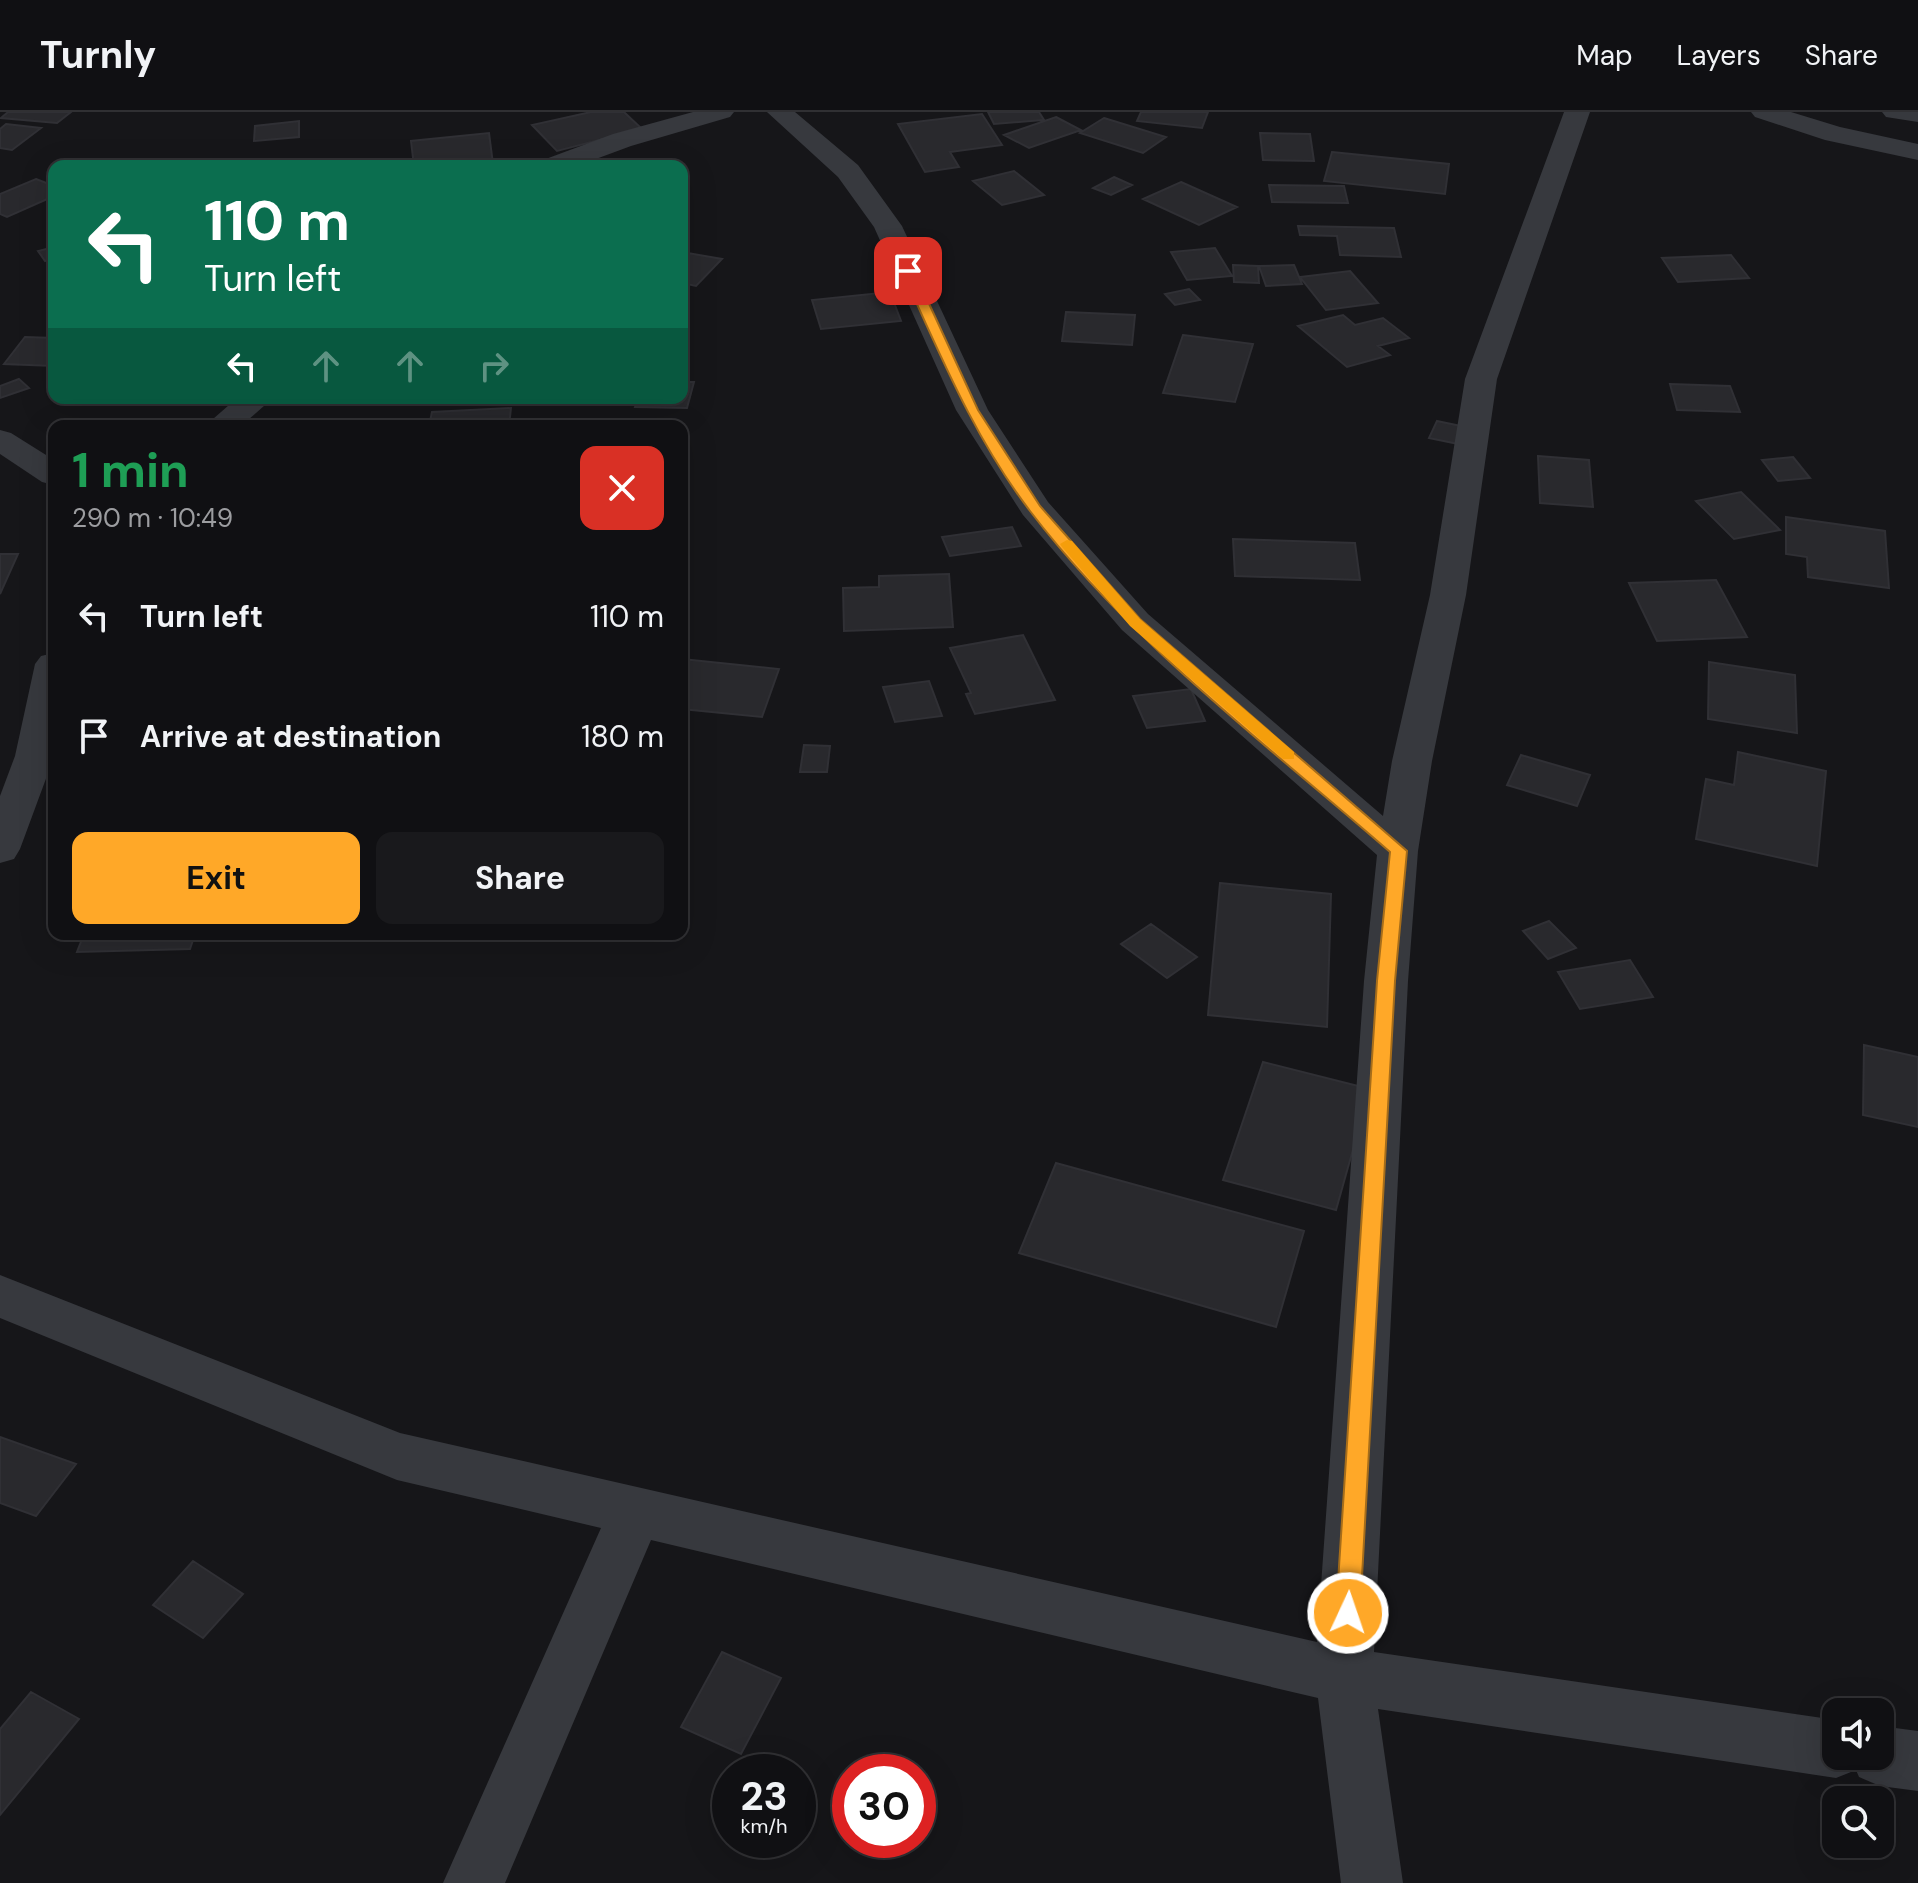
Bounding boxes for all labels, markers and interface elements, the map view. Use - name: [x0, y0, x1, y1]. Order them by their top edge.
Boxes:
- text: Turnly: [40, 30, 156, 80]
- text: Map: [1576, 37, 1633, 74]
- text: Layers: [1677, 37, 1761, 74]
- text: Share: [1805, 37, 1878, 74]
- text: 110 m: [204, 184, 350, 257]
- icon: left: [72, 192, 176, 296]
- pin: [874, 237, 942, 305]
- icon: arrive: [886, 249, 930, 293]
- text: Turn left: [204, 255, 341, 302]
- icon: left: [220, 344, 264, 388]
- icon: ahead: [304, 344, 348, 388]
- icon: ahead: [388, 344, 432, 388]
- icon: right: [472, 344, 516, 388]
- text: 1 min: [72, 439, 189, 502]
- button: close: [580, 446, 664, 530]
- text: 290 m · 10:49: [72, 501, 233, 535]
- icon: left: [72, 594, 116, 638]
- text: Turn left: [140, 597, 263, 636]
- text: 110 m: [590, 597, 664, 636]
- icon: arrive: [72, 714, 116, 758]
- text: Arrive at destination: [140, 717, 441, 756]
- text: 180 m: [581, 717, 664, 756]
- button: Exit: [72, 832, 360, 924]
- button: Share: [376, 832, 664, 924]
- position arrow: [1306, 1571, 1390, 1655]
- map controls: [1822, 1698, 1894, 1858]
- button: sound: [1822, 1698, 1894, 1770]
- speed limit sign: 30: [832, 1754, 936, 1858]
- text: 23: [740, 1770, 788, 1822]
- button: search: [1822, 1786, 1894, 1858]
- text: km/h: [740, 1813, 788, 1839]

